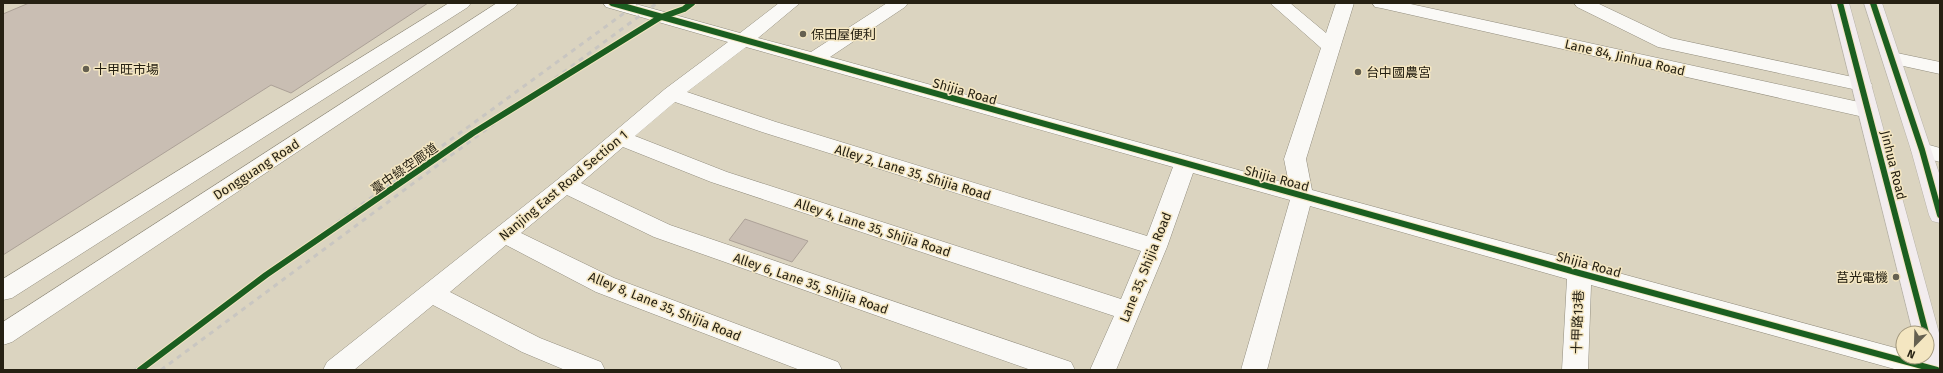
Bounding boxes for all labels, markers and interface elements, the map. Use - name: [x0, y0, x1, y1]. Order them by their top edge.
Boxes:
- place label: 保田屋便利: [811, 27, 876, 42]
- marker: 保田屋便利: [798, 29, 808, 39]
- street label: Lane 84, Jinhua Road: [1563, 36, 1687, 79]
- place label: 十甲旺市場: [94, 62, 159, 77]
- marker: 十甲旺市場: [81, 64, 91, 74]
- place label: 台中國農宮: [1366, 65, 1431, 80]
- marker: 台中國農宮: [1353, 67, 1363, 77]
- street label: Shijia Road: [931, 75, 999, 108]
- street label: Nanjing East Road Section 1: [496, 127, 631, 244]
- street label: Jinhua Road: [1878, 129, 1909, 201]
- street label: Dongguang Road: [210, 136, 302, 203]
- street label: 臺中綠空廊道: [368, 140, 441, 197]
- street label: Alley 2, Lane 35, Shijia Road: [833, 142, 993, 203]
- street label: Shijia Road: [1243, 163, 1311, 194]
- street label: Alley 4, Lane 35, Shijia Road: [793, 195, 953, 260]
- street label: Lane 35, Shijia Road: [1117, 210, 1174, 324]
- street label: Shijia Road: [1555, 249, 1623, 280]
- street label: Alley 6, Lane 35, Shijia Road: [731, 250, 890, 317]
- street label: Alley 8, Lane 35, Shijia Road: [586, 269, 743, 344]
- place label: 莒光電機: [1836, 270, 1888, 285]
- marker: 莒光電機: [1891, 272, 1901, 282]
- street label: 十甲路13巷: [1569, 290, 1586, 354]
- north arrow: [1895, 325, 1935, 365]
- text: N: [1905, 346, 1917, 361]

